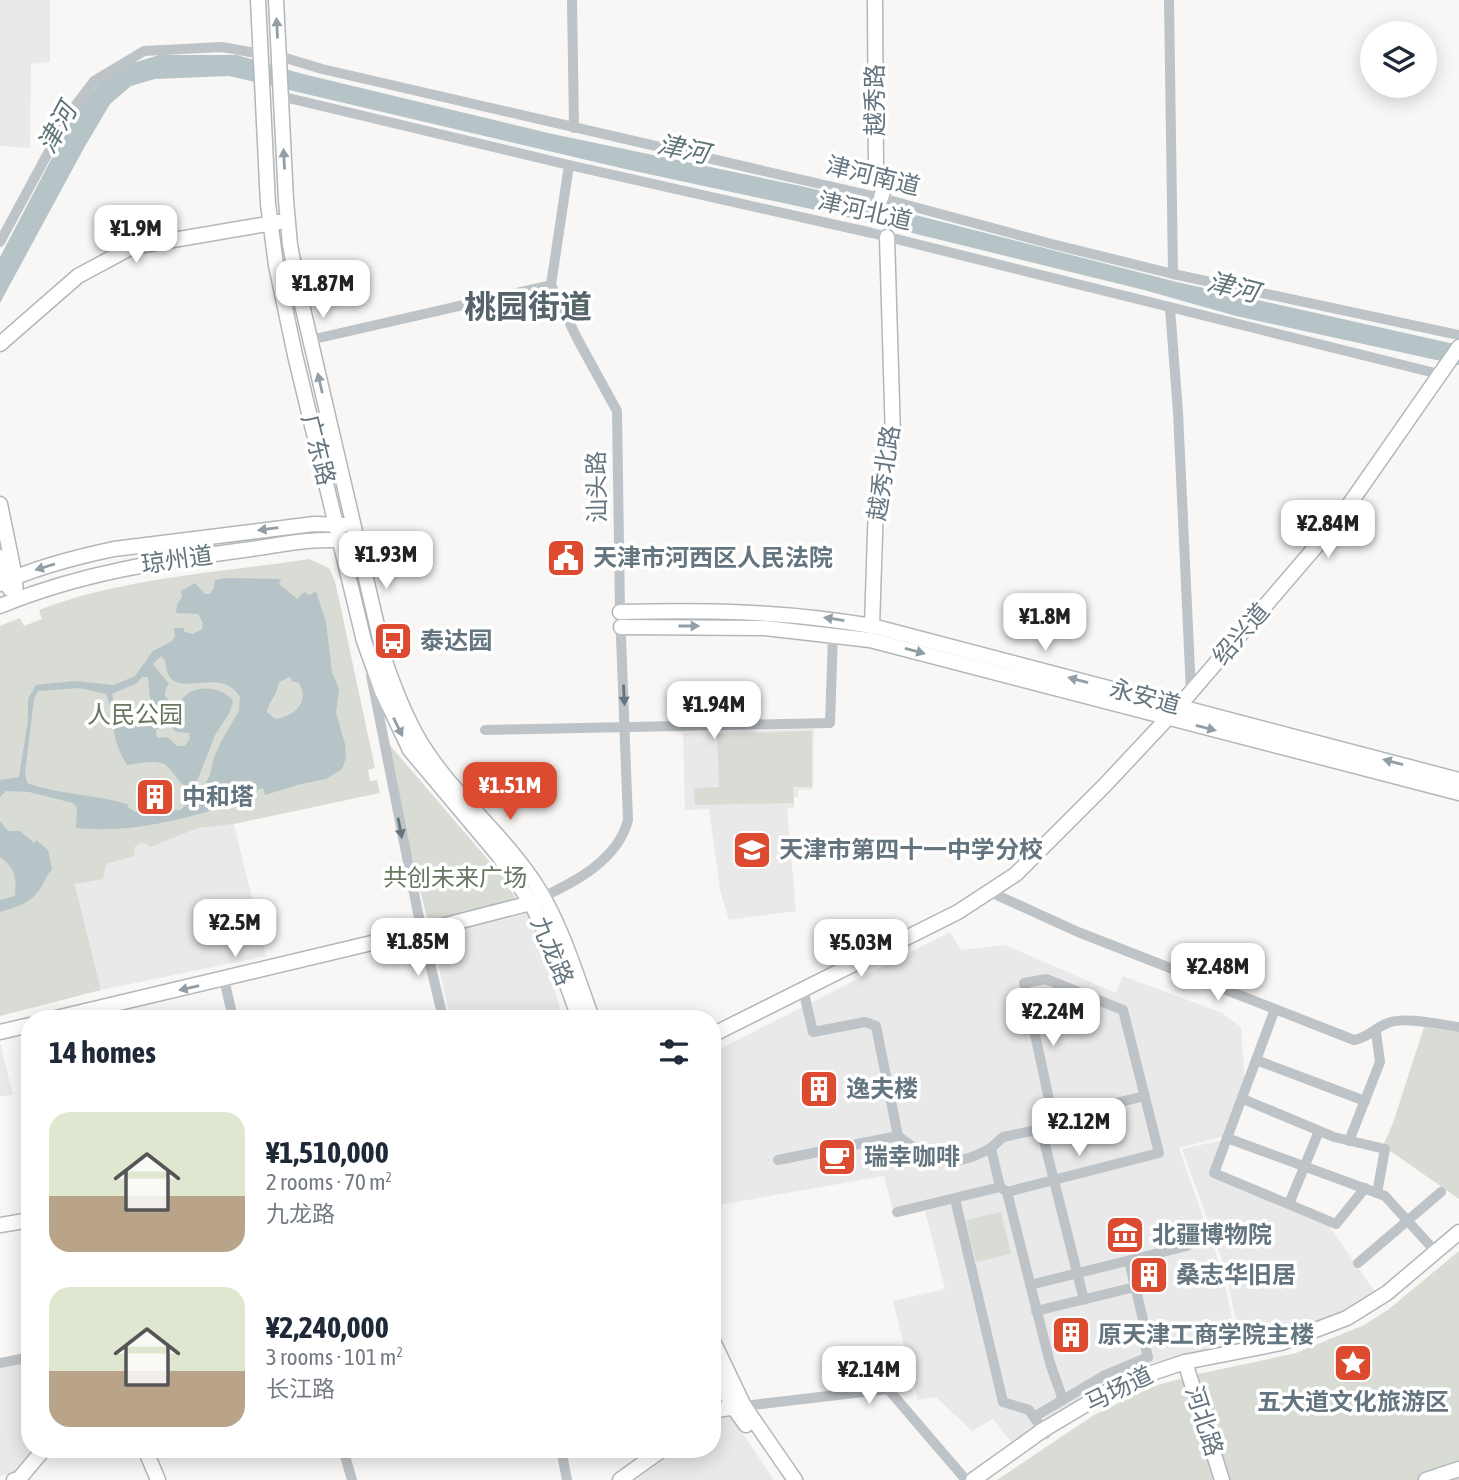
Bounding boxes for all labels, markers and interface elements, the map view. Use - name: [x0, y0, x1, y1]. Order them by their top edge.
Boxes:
- one-way arrow: [271, 17, 282, 39]
- map controls: [1360, 21, 1437, 98]
- button: layers: [1360, 21, 1437, 98]
- street label: 越秀路: [861, 64, 888, 136]
- water label: 津河: [32, 94, 85, 158]
- water label: 津河: [654, 129, 716, 170]
- one-way arrow: [278, 148, 289, 170]
- street label: 津河南道: [823, 151, 923, 200]
- street label: 津河北道: [815, 187, 915, 234]
- pin: ¥1.9M: [87, 205, 185, 265]
- text: ¥1.9M: [110, 215, 162, 241]
- pin: ¥1.87M: [266, 260, 380, 320]
- water label: 津河: [1204, 266, 1267, 309]
- text: ¥1.87M: [292, 270, 354, 296]
- district label: 桃园街道: [464, 288, 592, 325]
- one-way arrow: [314, 372, 325, 394]
- street label: 广东路: [297, 412, 340, 488]
- street label: 越秀北路: [863, 423, 904, 522]
- street label: 汕头路: [582, 451, 611, 523]
- pin: ¥2.84M: [1271, 500, 1385, 560]
- text: ¥2.84M: [1297, 510, 1359, 536]
- one-way arrow: [257, 524, 279, 535]
- pin: ¥1.93M: [329, 532, 443, 591]
- public building icon: 天津市河西区人民法院: [545, 537, 587, 579]
- street label: 琼州道: [139, 541, 214, 578]
- text: ¥1.93M: [355, 541, 417, 567]
- place label: 天津市河西区人民法院: [593, 544, 833, 571]
- one-way arrow: [34, 563, 55, 573]
- pin: ¥1.8M: [996, 594, 1094, 653]
- street label: 绍兴道: [1207, 598, 1274, 670]
- text: ¥1.8M: [1019, 603, 1071, 629]
- one-way arrow: [823, 613, 845, 624]
- bus stop icon: 泰达园: [372, 620, 414, 662]
- one-way arrow: [679, 620, 701, 632]
- place label: 泰达园: [420, 627, 492, 654]
- one-way arrow: [904, 646, 926, 657]
- one-way arrow: [1067, 674, 1088, 684]
- street label: 永安道: [1107, 674, 1183, 719]
- pin: ¥1.94M: [657, 682, 771, 741]
- one-way arrow: [618, 684, 629, 706]
- text: ¥1.94M: [683, 691, 745, 717]
- park label: 人民公园: [87, 701, 183, 728]
- one-way arrow: [392, 717, 403, 737]
- one-way arrow: [1195, 723, 1217, 734]
- one-way arrow: [1382, 756, 1404, 767]
- pin: ¥1.51M: [453, 762, 567, 822]
- text: ¥1.51M: [479, 772, 541, 798]
- building icon: 中和塔: [134, 776, 176, 818]
- place label: 中和塔: [182, 783, 254, 810]
- one-way arrow: [395, 817, 406, 839]
- school or university icon: 天津市第四十一中学分校: [731, 829, 773, 871]
- place label: 天津市第四十一中学分校: [779, 836, 1043, 863]
- park label: 共创未来广场: [383, 864, 527, 891]
- pin: ¥2.5M: [186, 900, 284, 959]
- text: ¥2.5M: [209, 909, 261, 935]
- street label: 九龙路: [526, 912, 579, 989]
- pin: ¥1.85M: [361, 918, 475, 978]
- pin: ¥5.03M: [804, 920, 918, 979]
- text: ¥1.85M: [387, 928, 449, 954]
- text: ¥5.03M: [830, 929, 892, 955]
- pin: ¥2.48M: [1161, 944, 1275, 1003]
- text: ¥2.48M: [1187, 953, 1249, 979]
- one-way arrow: [178, 982, 200, 993]
- pin: ¥2.24M: [996, 988, 1110, 1048]
- text: ¥2.24M: [1022, 998, 1084, 1024]
- icon: filters: [655, 1033, 693, 1071]
- text: 14 homes: [49, 1035, 156, 1069]
- building icon: 逸夫楼: [798, 1068, 840, 1110]
- place label: 逸夫楼: [846, 1075, 918, 1102]
- pin: ¥2.12M: [1022, 1098, 1136, 1158]
- text: ¥2.12M: [1048, 1108, 1110, 1134]
- text: ¥1,510,000: [266, 1135, 389, 1169]
- cafe icon: 瑞幸咖啡: [816, 1136, 858, 1178]
- icon: home: [105, 1140, 189, 1224]
- place label: 瑞幸咖啡: [864, 1143, 960, 1170]
- text: 2 rooms · 70 m²: [266, 1169, 392, 1195]
- text: 九龙路: [266, 1201, 335, 1227]
- museum icon: 北疆博物院: [1104, 1214, 1146, 1256]
- place label: 北疆博物院: [1152, 1221, 1272, 1248]
- building icon: 桑志华旧居: [1128, 1254, 1170, 1296]
- place label: 桑志华旧居: [1176, 1261, 1296, 1288]
- text: ¥2,240,000: [266, 1310, 389, 1344]
- building icon: 原天津工商学院主楼: [1050, 1314, 1092, 1356]
- icon: home: [105, 1315, 189, 1399]
- place label: 原天津工商学院主楼: [1098, 1321, 1314, 1348]
- place icon: 五大道文化旅游区: [1332, 1342, 1374, 1384]
- text: 3 rooms · 101 m²: [266, 1344, 403, 1370]
- pin: ¥2.14M: [812, 1346, 926, 1406]
- text: ¥2.14M: [838, 1356, 900, 1382]
- street label: 马场道: [1081, 1361, 1157, 1416]
- text: 长江路: [266, 1376, 335, 1402]
- street label: 河北路: [1181, 1382, 1228, 1459]
- place label: 五大道文化旅游区: [1257, 1388, 1449, 1415]

